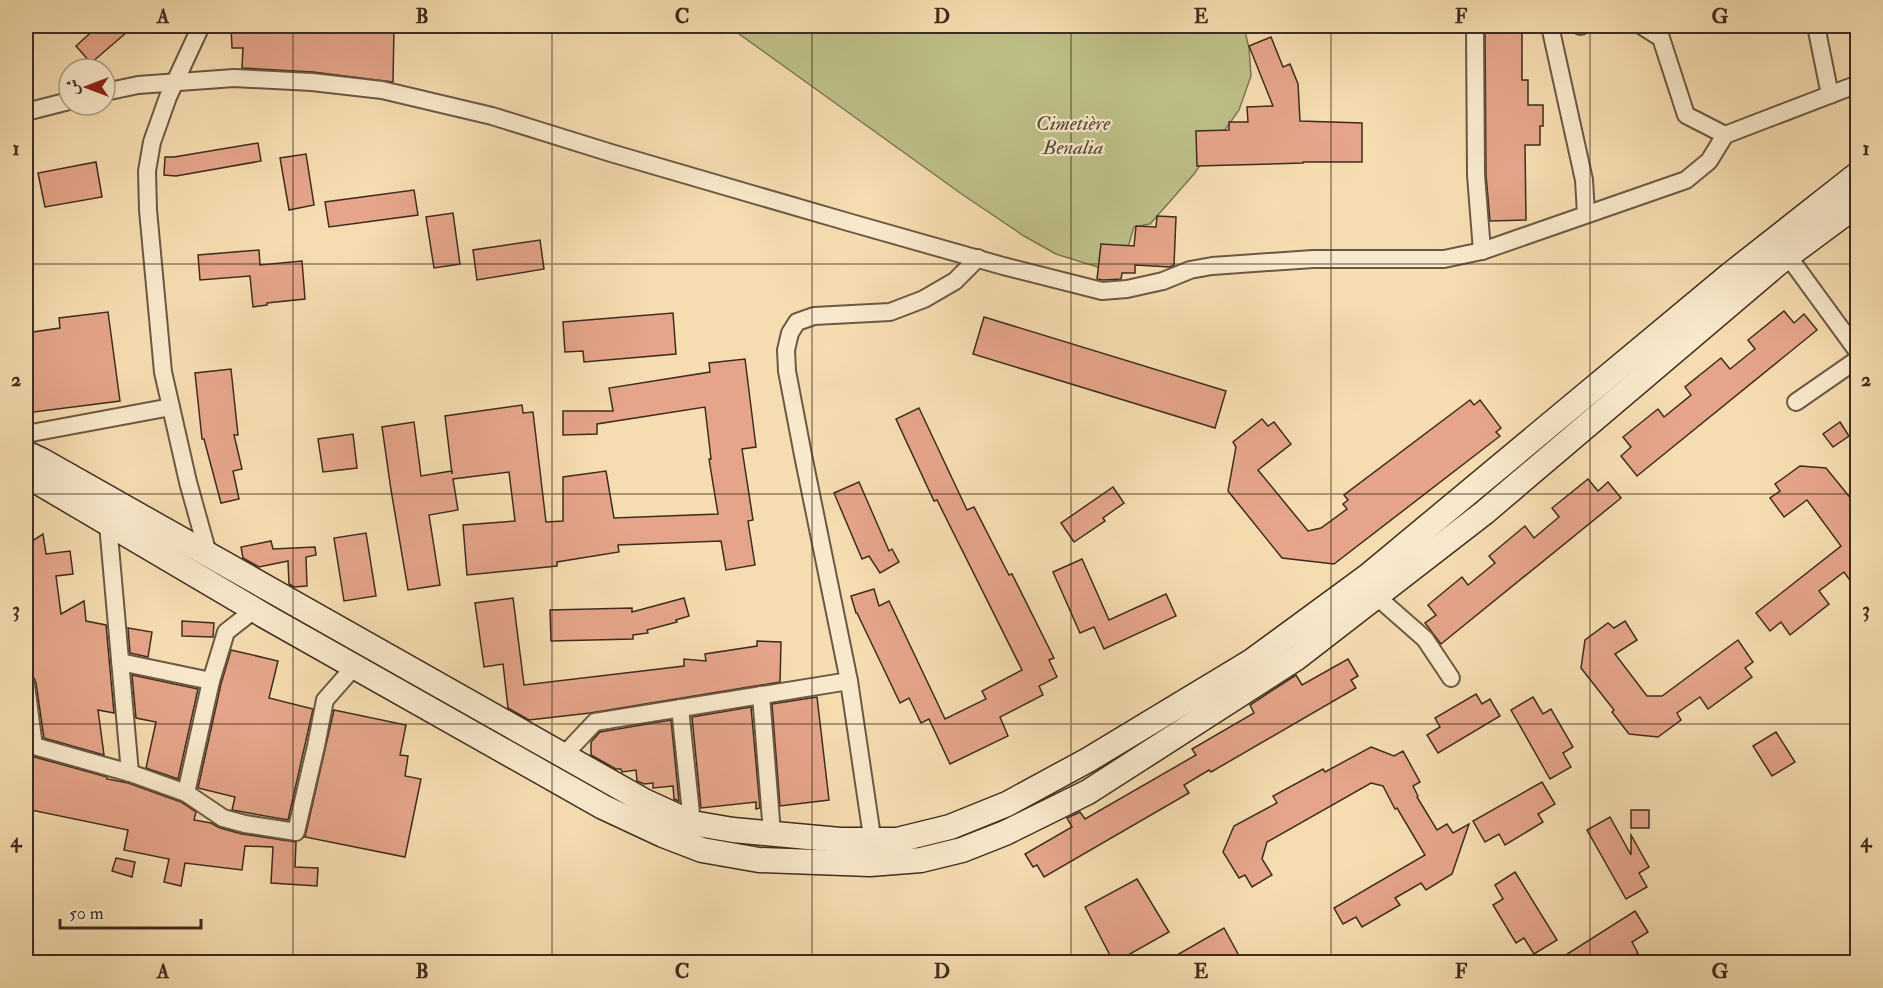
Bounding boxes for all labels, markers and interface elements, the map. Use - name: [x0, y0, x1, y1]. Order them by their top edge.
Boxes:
- text: A: [156, 4, 170, 29]
- text: B: [415, 4, 429, 29]
- text: C: [675, 4, 689, 29]
- text: D: [934, 4, 950, 29]
- text: E: [1194, 4, 1209, 29]
- text: F: [1455, 4, 1468, 29]
- text: G: [1712, 4, 1729, 29]
- north arrow: [57, 57, 117, 117]
- text: ش: [63, 79, 83, 95]
- park label: Cimetière Benalia: [1036, 110, 1111, 161]
- text: 1: [12, 136, 20, 161]
- text: 1: [1862, 136, 1870, 161]
- text: 2: [11, 367, 21, 392]
- text: 2: [1861, 367, 1871, 392]
- text: 3: [12, 597, 20, 622]
- text: 3: [1862, 597, 1870, 622]
- text: 4: [10, 828, 23, 853]
- text: 4: [1860, 828, 1873, 853]
- scale bar: [60, 892, 201, 930]
- text: 50 m: [69, 902, 104, 925]
- text: A: [156, 959, 170, 984]
- text: B: [415, 959, 429, 984]
- text: C: [675, 959, 689, 984]
- text: D: [934, 959, 950, 984]
- text: E: [1194, 959, 1209, 984]
- text: F: [1455, 959, 1468, 984]
- text: G: [1712, 959, 1729, 984]

